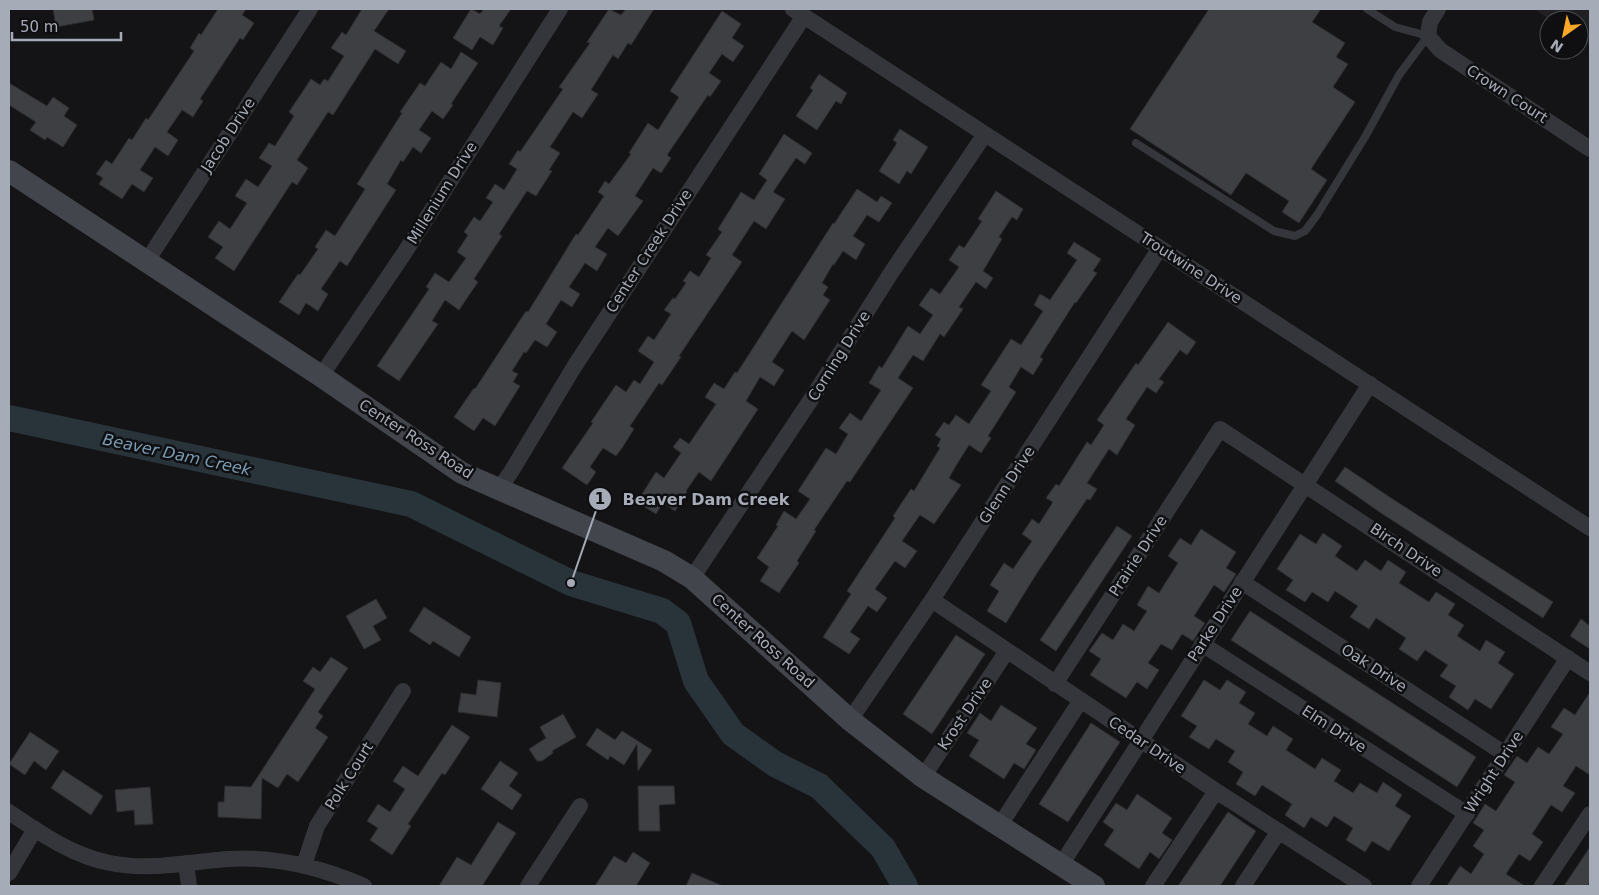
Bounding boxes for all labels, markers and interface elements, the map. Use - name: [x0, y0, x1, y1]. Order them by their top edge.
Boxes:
- scale bar: [12, 10, 121, 42]
- north arrow: [1539, 10, 1589, 60]
- text: 50 m: [20, 18, 58, 36]
- text: N: [1548, 36, 1566, 56]
- street label: Crown Court: [1463, 61, 1551, 127]
- street label: Jacob Drive: [197, 94, 259, 177]
- street label: Millenium Drive: [403, 139, 481, 247]
- street label: Center Creek Drive: [602, 186, 696, 316]
- street label: Troutwine Drive: [1136, 228, 1245, 307]
- street label: Corning Drive: [804, 308, 874, 404]
- street label: Center Ross Road: [356, 395, 476, 483]
- water label: Beaver Dam Creek: [101, 429, 253, 480]
- street label: Glenn Drive: [975, 443, 1039, 527]
- callout: Beaver Dam Creek: [587, 484, 799, 515]
- text: 1: [595, 490, 605, 508]
- text: Beaver Dam Creek: [623, 490, 790, 509]
- street label: Prairie Drive: [1105, 512, 1171, 600]
- street label: Birch Drive: [1367, 519, 1445, 581]
- street label: Parke Drive: [1184, 583, 1246, 665]
- street label: Center Ross Road: [708, 590, 818, 692]
- street label: Oak Drive: [1338, 640, 1410, 696]
- street label: Krost Drive: [934, 674, 996, 754]
- street label: Elm Drive: [1298, 702, 1370, 756]
- street label: Cedar Drive: [1105, 713, 1189, 777]
- street label: Wright Drive: [1461, 728, 1527, 816]
- street label: Polk Court: [321, 739, 377, 813]

